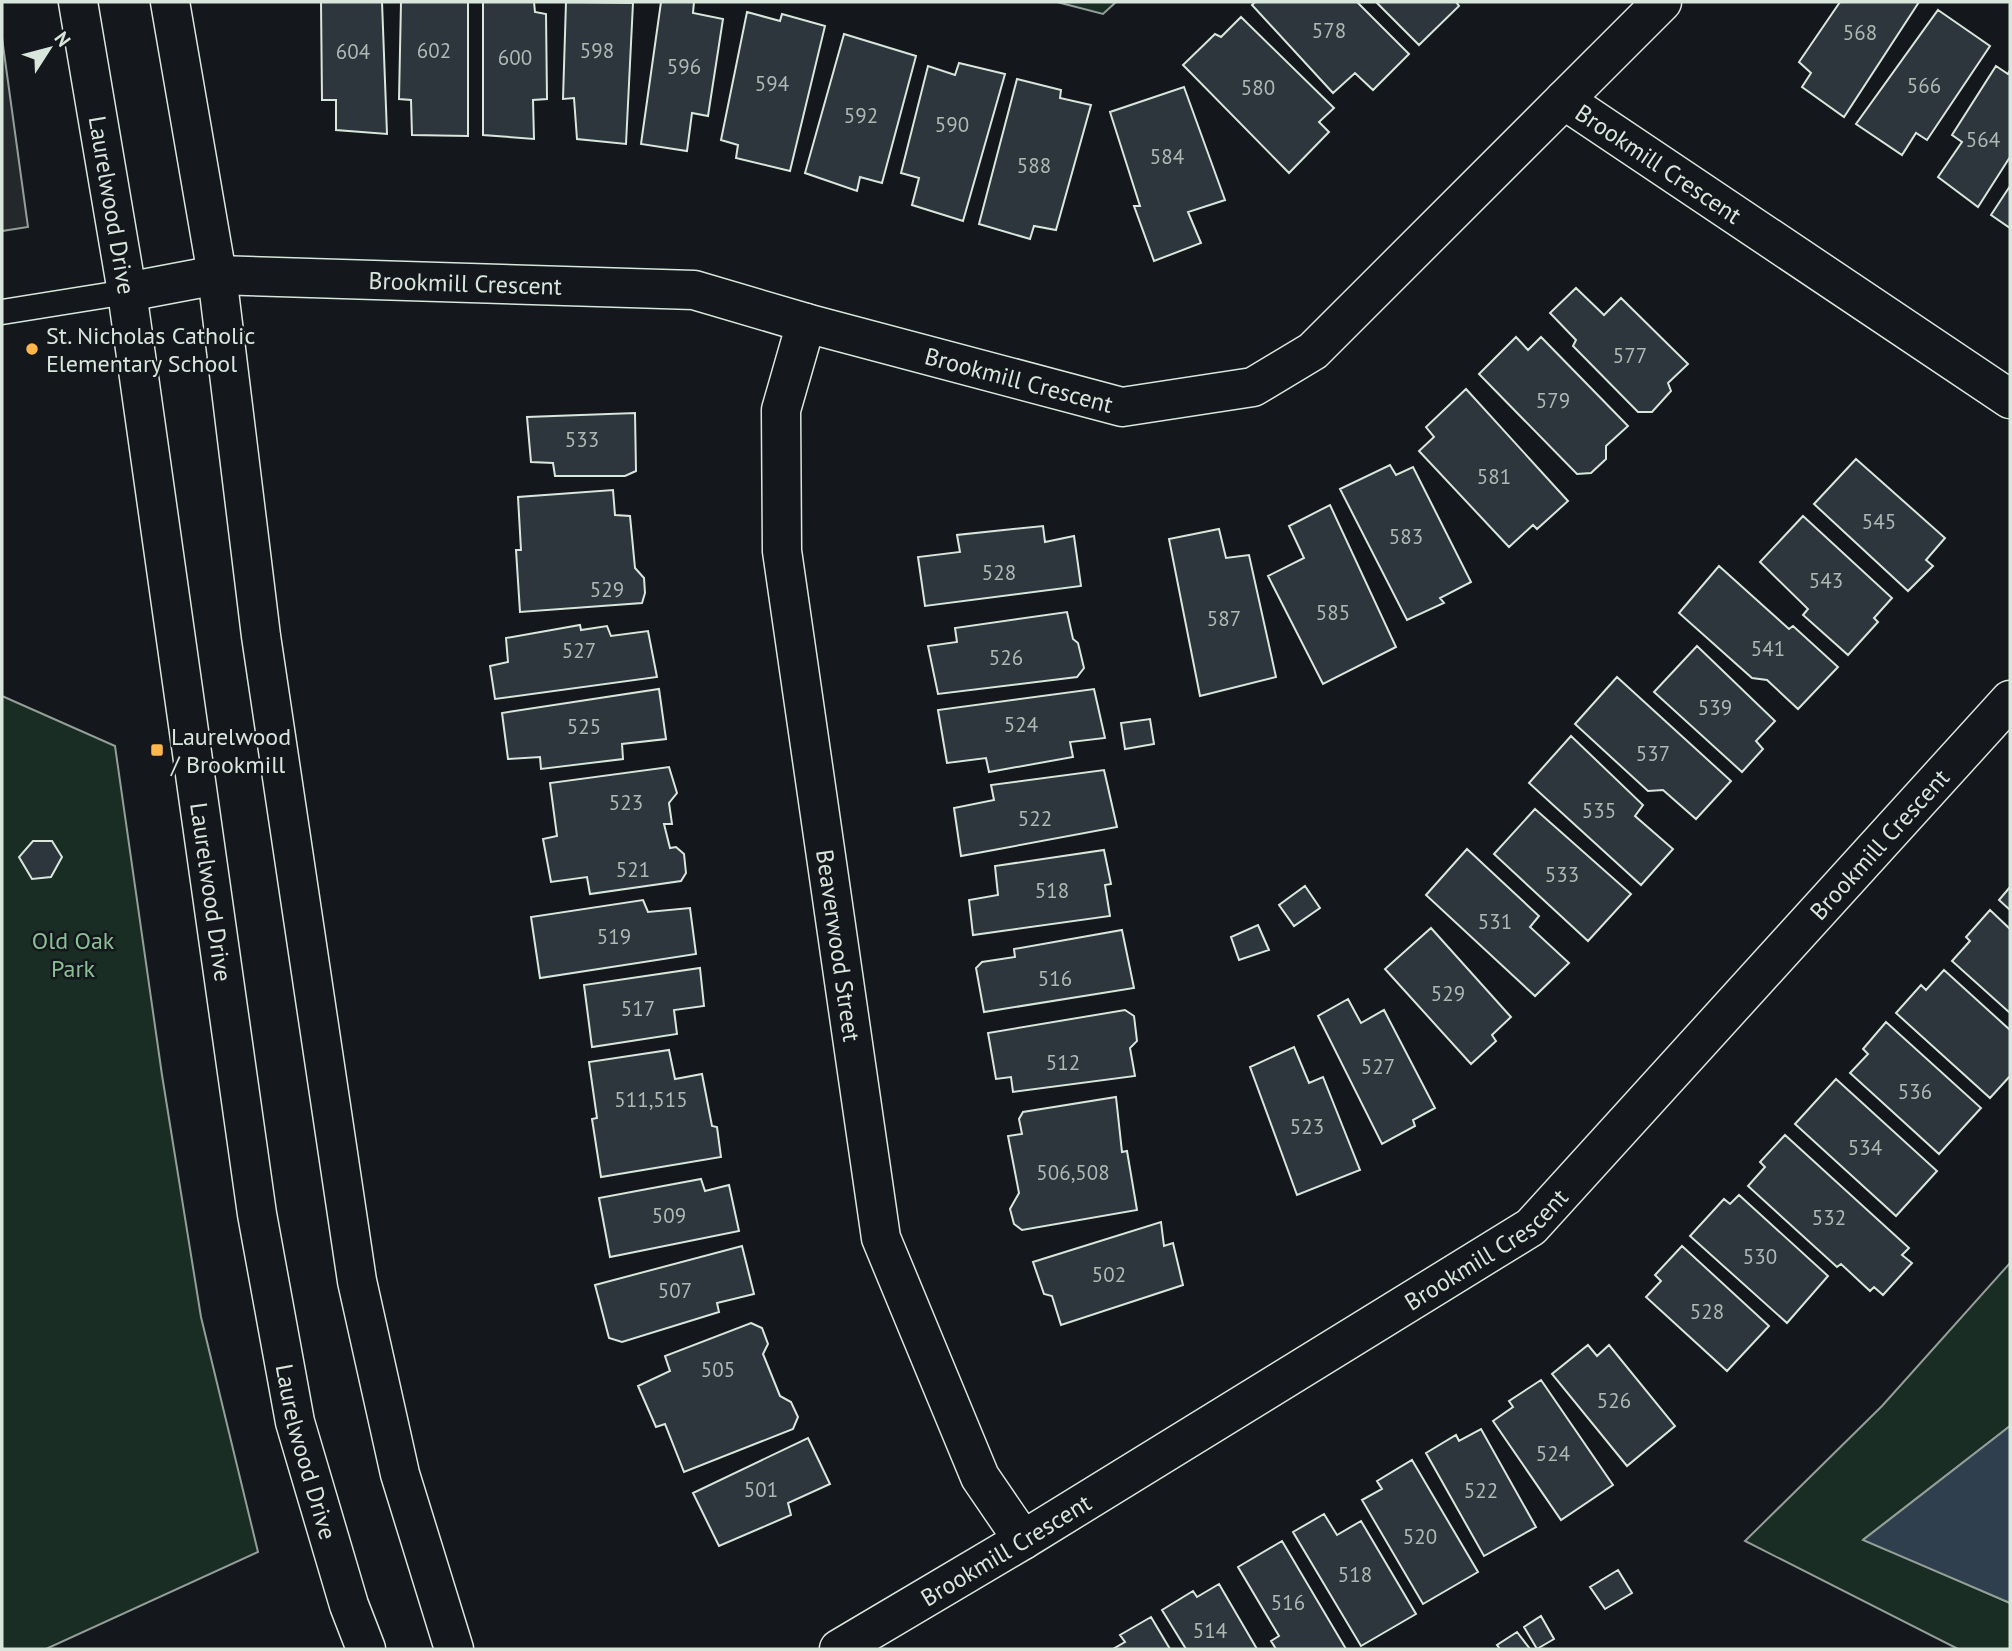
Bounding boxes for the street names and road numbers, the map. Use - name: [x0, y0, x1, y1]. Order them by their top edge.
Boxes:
- street label: Brookmill Crescent: [1570, 97, 1748, 230]
- street label: Laurelwood Drive: [82, 114, 143, 297]
- street label: Brookmill Crescent: [368, 264, 562, 301]
- street label: Brookmill Crescent: [922, 340, 1116, 419]
- street label: Brookmill Crescent: [1803, 762, 1956, 926]
- street label: Laurelwood Drive: [184, 800, 240, 983]
- street label: Beaverwood Street: [810, 847, 868, 1043]
- street label: Brookmill Crescent: [1398, 1182, 1574, 1317]
- street label: Laurelwood Drive: [269, 1361, 344, 1543]
- street label: Brookmill Crescent: [915, 1486, 1097, 1613]

